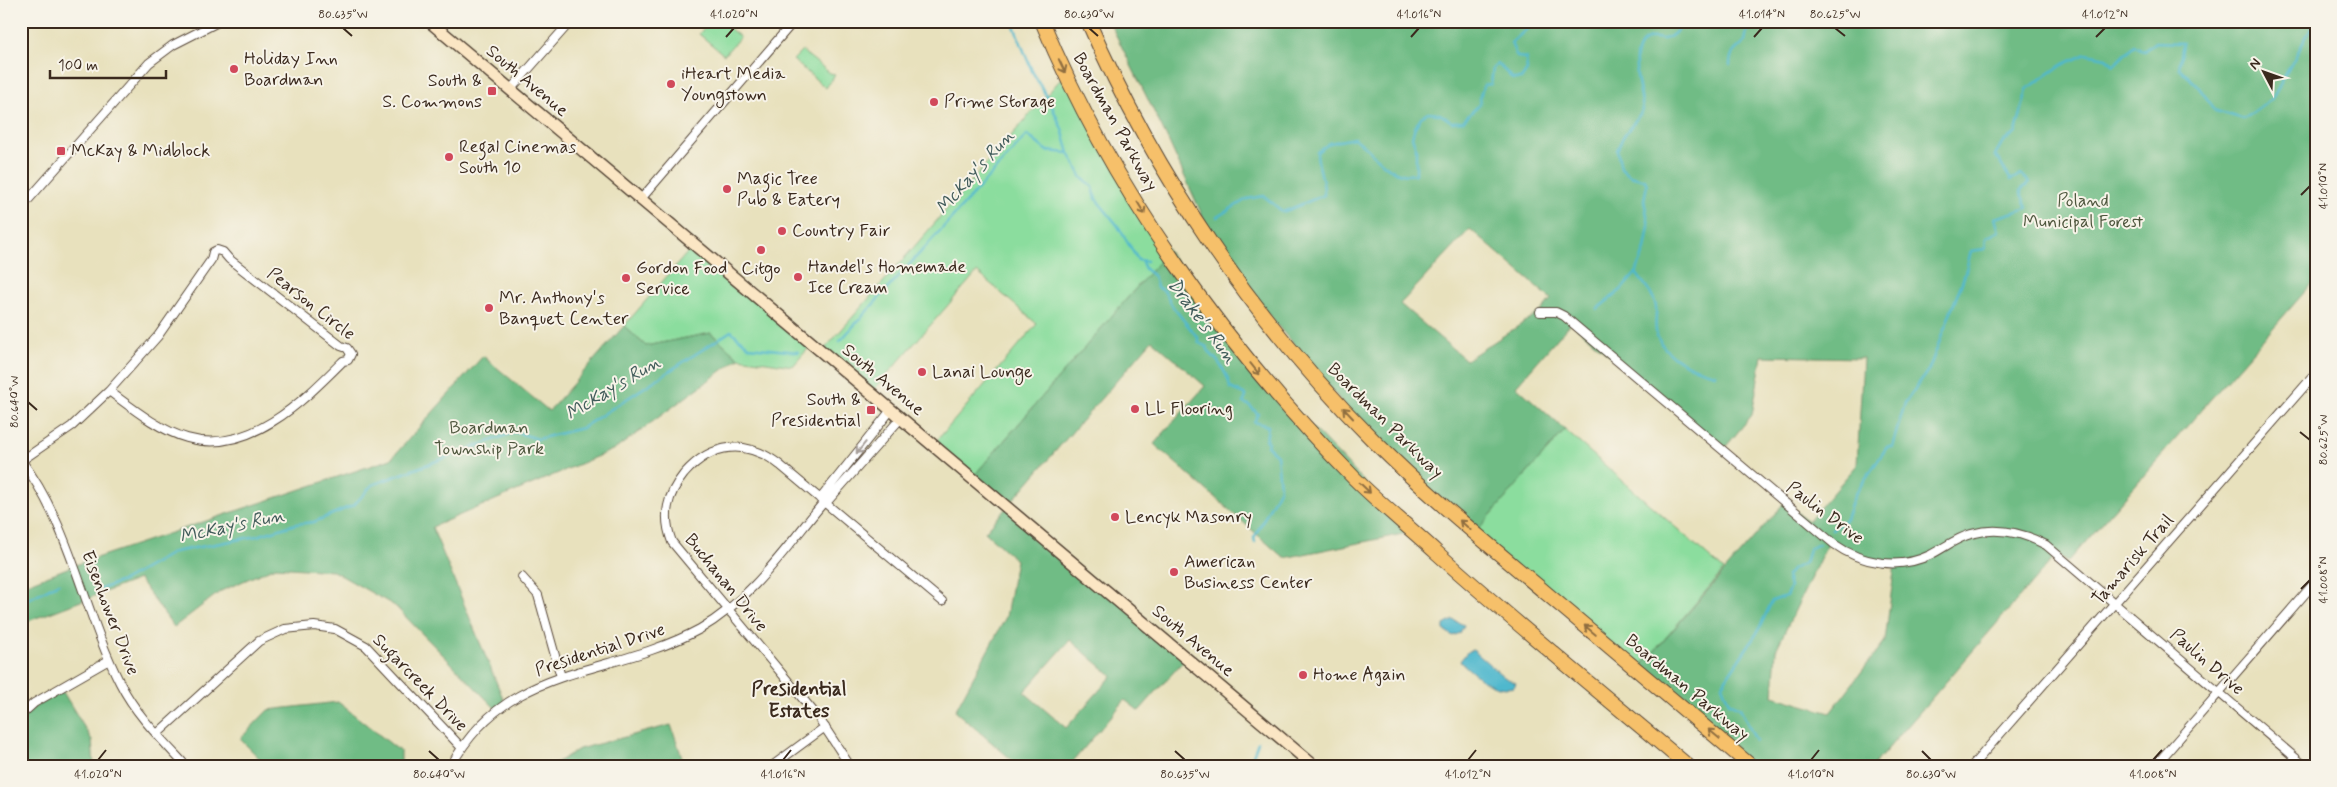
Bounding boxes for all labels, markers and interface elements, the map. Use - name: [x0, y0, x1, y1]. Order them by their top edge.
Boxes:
- text: 80.635°W: [318, 7, 368, 23]
- text: 41.020°N: [710, 7, 758, 23]
- text: 80.630°W: [1064, 7, 1114, 23]
- text: 41.016°N: [1397, 7, 1441, 23]
- text: 41.014°N: [1739, 7, 1785, 23]
- text: 80.625°W: [1810, 7, 1860, 23]
- text: 41.012°N: [2082, 7, 2128, 23]
- street label: South Avenue: [481, 40, 573, 123]
- place label: Holiday Inn Boardman: [244, 47, 338, 92]
- scale bar: [50, 48, 166, 80]
- street label: Boardman Parkway: [1067, 48, 1163, 196]
- north arrow: [2240, 48, 2290, 98]
- text: N: [2245, 55, 2265, 74]
- text: 100 m: [58, 56, 98, 76]
- one-way arrow: [1058, 58, 1068, 73]
- place label: iHeart Media Youngstown: [681, 62, 785, 108]
- marker: Holiday Inn Boardman: [228, 63, 240, 75]
- place label: South & S. Commons: [382, 69, 482, 114]
- marker: iHeart Media Youngstown: [665, 78, 677, 90]
- marker: South & S. Commons: [486, 85, 498, 97]
- place label: Prime Storage: [944, 90, 1055, 114]
- marker: Prime Storage: [928, 96, 940, 108]
- water label: McKay's Run: [930, 124, 1020, 220]
- place label: Regal Cinemas South 10: [459, 135, 576, 180]
- place label: McKay & Midblock: [71, 139, 210, 163]
- marker: McKay & Midblock: [55, 145, 67, 157]
- marker: Regal Cinemas South 10: [443, 151, 455, 163]
- text: 41.010°N: [2316, 163, 2332, 209]
- place label: Magic Tree Pub & Eatery: [737, 167, 840, 212]
- marker: Magic Tree Pub & Eatery: [721, 183, 733, 195]
- park label: Poland Municipal Forest: [2023, 189, 2144, 234]
- one-way arrow: [1136, 200, 1146, 214]
- place label: Country Fair: [792, 219, 891, 243]
- marker: Country Fair: [776, 225, 788, 237]
- marker: Citgo: [755, 244, 767, 256]
- place label: Handel's Homemade Ice Cream: [808, 255, 966, 300]
- place label: Gordon Food Service: [636, 256, 727, 301]
- place label: Citgo: [741, 257, 781, 282]
- street label: Pearson Circle: [262, 262, 360, 346]
- marker: Handel's Homemade Ice Cream: [792, 271, 804, 283]
- marker: Gordon Food Service: [620, 272, 632, 284]
- water label: Drake's Run: [1162, 273, 1242, 369]
- place label: Mr. Anthony's Banquet Center: [499, 286, 629, 331]
- marker: Mr. Anthony's Banquet Center: [483, 302, 495, 314]
- street label: South Avenue: [837, 339, 929, 422]
- water label: McKay's Run: [561, 350, 665, 426]
- street label: Boardman Parkway: [1322, 358, 1448, 484]
- place label: Lanai Lounge: [932, 360, 1033, 385]
- one-way arrow: [1249, 362, 1260, 375]
- marker: Lanai Lounge: [916, 366, 928, 378]
- text: 80.640°W: [7, 376, 23, 428]
- place label: South & Presidential: [771, 388, 861, 433]
- place label: LL Flooring: [1145, 397, 1233, 421]
- marker: LL Flooring: [1129, 403, 1141, 415]
- marker: South & Presidential: [865, 404, 877, 416]
- one-way arrow: [1342, 407, 1354, 420]
- text: 80.625°W: [2316, 415, 2332, 465]
- park label: Boardman Township Park: [434, 416, 544, 461]
- one-way arrow: [855, 441, 866, 454]
- street label: Paulin Drive: [1781, 476, 1869, 550]
- one-way arrow: [1359, 482, 1371, 494]
- water label: McKay's Run: [177, 503, 287, 549]
- place label: Lencyk Masonry: [1125, 505, 1252, 529]
- street label: Tamarisk Trail: [2087, 509, 2179, 611]
- marker: Lencyk Masonry: [1109, 511, 1121, 523]
- one-way arrow: [1459, 519, 1472, 531]
- street label: Buchanan Drive: [679, 529, 773, 637]
- street label: Eisenhower Drive: [75, 547, 145, 679]
- place label: American Business Center: [1184, 550, 1313, 595]
- text: 41.008°N: [2316, 556, 2332, 604]
- marker: American Business Center: [1168, 566, 1180, 578]
- street label: South Avenue: [1147, 600, 1239, 683]
- street label: Presidential Drive: [532, 618, 668, 682]
- street label: Paulin Drive: [2165, 623, 2249, 701]
- one-way arrow: [1583, 624, 1596, 635]
- street label: Sugarcreek Drive: [366, 629, 473, 739]
- street label: Boardman Parkway: [1620, 629, 1754, 747]
- place label: Home Again: [1313, 663, 1406, 687]
- marker: Home Again: [1297, 669, 1309, 681]
- district label: Presidential Estates: [752, 677, 847, 724]
- one-way arrow: [1708, 729, 1721, 740]
- text: 41.020°N: [74, 767, 122, 783]
- text: 80.640°W: [413, 767, 465, 783]
- text: 41.016°N: [761, 767, 805, 783]
- text: 80.635°W: [1160, 767, 1210, 783]
- text: 41.012°N: [1445, 767, 1491, 783]
- text: 41.010°N: [1788, 767, 1834, 783]
- text: 80.630°W: [1906, 767, 1956, 783]
- text: 41.008°N: [2129, 767, 2177, 783]

